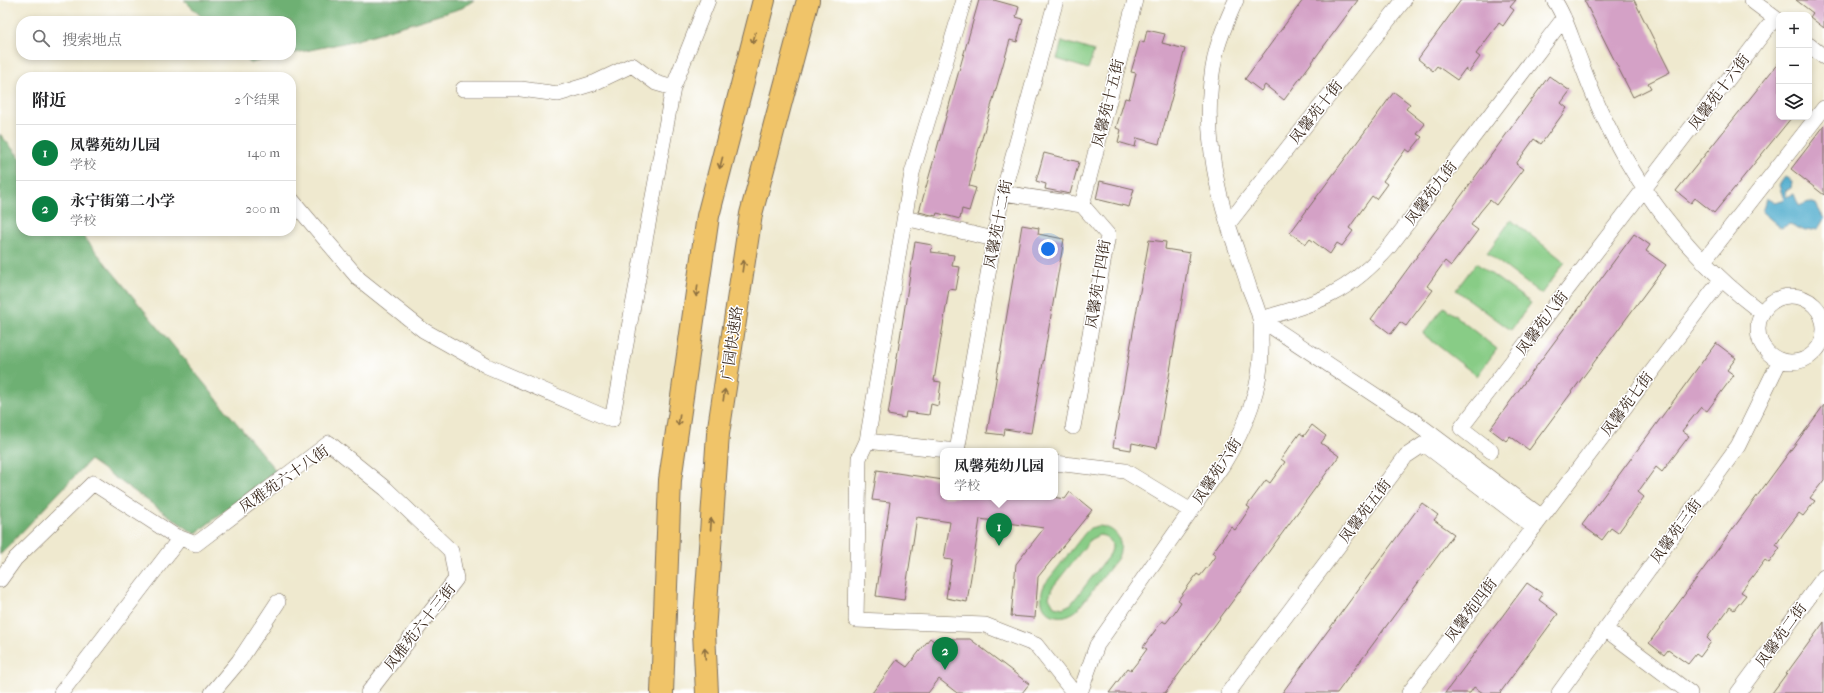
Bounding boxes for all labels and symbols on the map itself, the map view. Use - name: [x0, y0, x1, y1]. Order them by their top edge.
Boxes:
- one-way arrow: [750, 31, 758, 44]
- street label: 凤馨苑十六街: [1685, 51, 1753, 133]
- street label: 凤馨苑十五街: [1088, 57, 1128, 149]
- street label: 凤馨苑十街: [1286, 77, 1346, 147]
- one-way arrow: [717, 157, 725, 170]
- street label: 凤馨苑九街: [1401, 158, 1461, 228]
- street label: 凤馨苑十二街: [981, 178, 1015, 270]
- street label: 凤馨苑十四街: [1082, 238, 1114, 330]
- your location: [1038, 239, 1058, 259]
- one-way arrow: [739, 260, 747, 273]
- one-way arrow: [693, 284, 701, 297]
- street label: 凤馨苑八街: [1512, 288, 1572, 358]
- street label: 广园快速路: [718, 305, 746, 381]
- street label: 凤馨苑七街: [1597, 369, 1657, 439]
- one-way arrow: [720, 389, 728, 402]
- one-way arrow: [675, 413, 683, 426]
- street label: 凤馨苑六街: [1189, 435, 1245, 507]
- street label: 凤雅苑六十八街: [236, 442, 332, 516]
- street label: 凤馨苑五街: [1335, 476, 1395, 546]
- street label: 凤馨苑三街: [1647, 495, 1705, 567]
- pin: 1: [986, 513, 1012, 546]
- one-way arrow: [708, 518, 715, 531]
- street label: 凤馨苑四街: [1441, 575, 1501, 645]
- street label: 凤雅苑六十三街: [381, 580, 459, 674]
- street label: 凤馨苑二街: [1752, 599, 1810, 671]
- pin: 2: [932, 637, 958, 670]
- one-way arrow: [701, 648, 708, 661]

